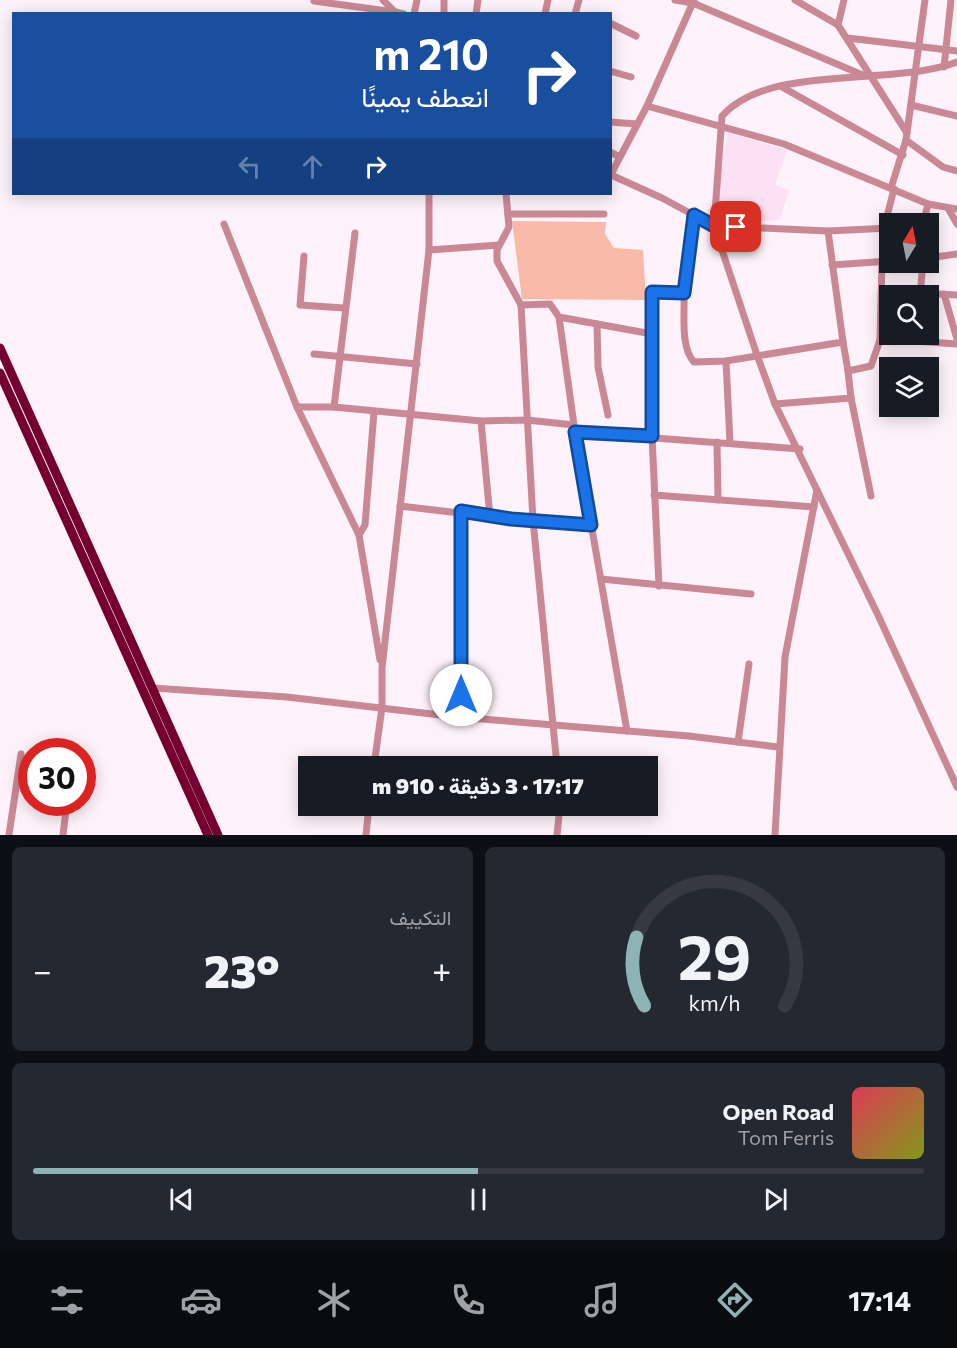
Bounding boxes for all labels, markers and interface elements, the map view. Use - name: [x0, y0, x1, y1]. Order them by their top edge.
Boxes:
- text: 210 m: [374, 27, 489, 79]
- icon: right: [510, 36, 588, 114]
- text: انعطف يمينًا: [361, 80, 489, 113]
- icon: left: [233, 150, 266, 183]
- icon: ahead: [296, 150, 329, 183]
- icon: right: [359, 150, 392, 183]
- pin: [710, 201, 761, 252]
- icon: arrive: [719, 210, 752, 243]
- north arrow: [879, 213, 939, 273]
- map controls: [879, 213, 939, 417]
- button: search: [879, 285, 939, 345]
- button: layers: [879, 357, 939, 417]
- position arrow: [429, 663, 493, 727]
- speed limit sign: 30: [18, 738, 96, 816]
- text: 17:17 · 3 دقيقة · 910 m: [372, 772, 584, 799]
- text: التكييف: [389, 905, 452, 929]
- text: 29: [678, 917, 752, 993]
- text: 23°: [204, 942, 280, 997]
- text: −: [33, 949, 52, 990]
- text: +: [432, 949, 451, 990]
- text: km/h: [689, 989, 741, 1015]
- text: Open Road: [723, 1098, 834, 1125]
- text: Tom Ferris: [738, 1125, 834, 1149]
- icon: previous: [165, 1183, 198, 1216]
- icon: pause: [462, 1183, 495, 1216]
- icon: next: [759, 1183, 792, 1216]
- icon: filters: [46, 1279, 88, 1321]
- icon: car: [180, 1279, 222, 1321]
- icon: climate: [313, 1279, 355, 1321]
- icon: phone: [447, 1279, 489, 1321]
- icon: music: [581, 1279, 623, 1321]
- icon: directions: [714, 1279, 756, 1321]
- text: 17:14: [848, 1284, 911, 1317]

